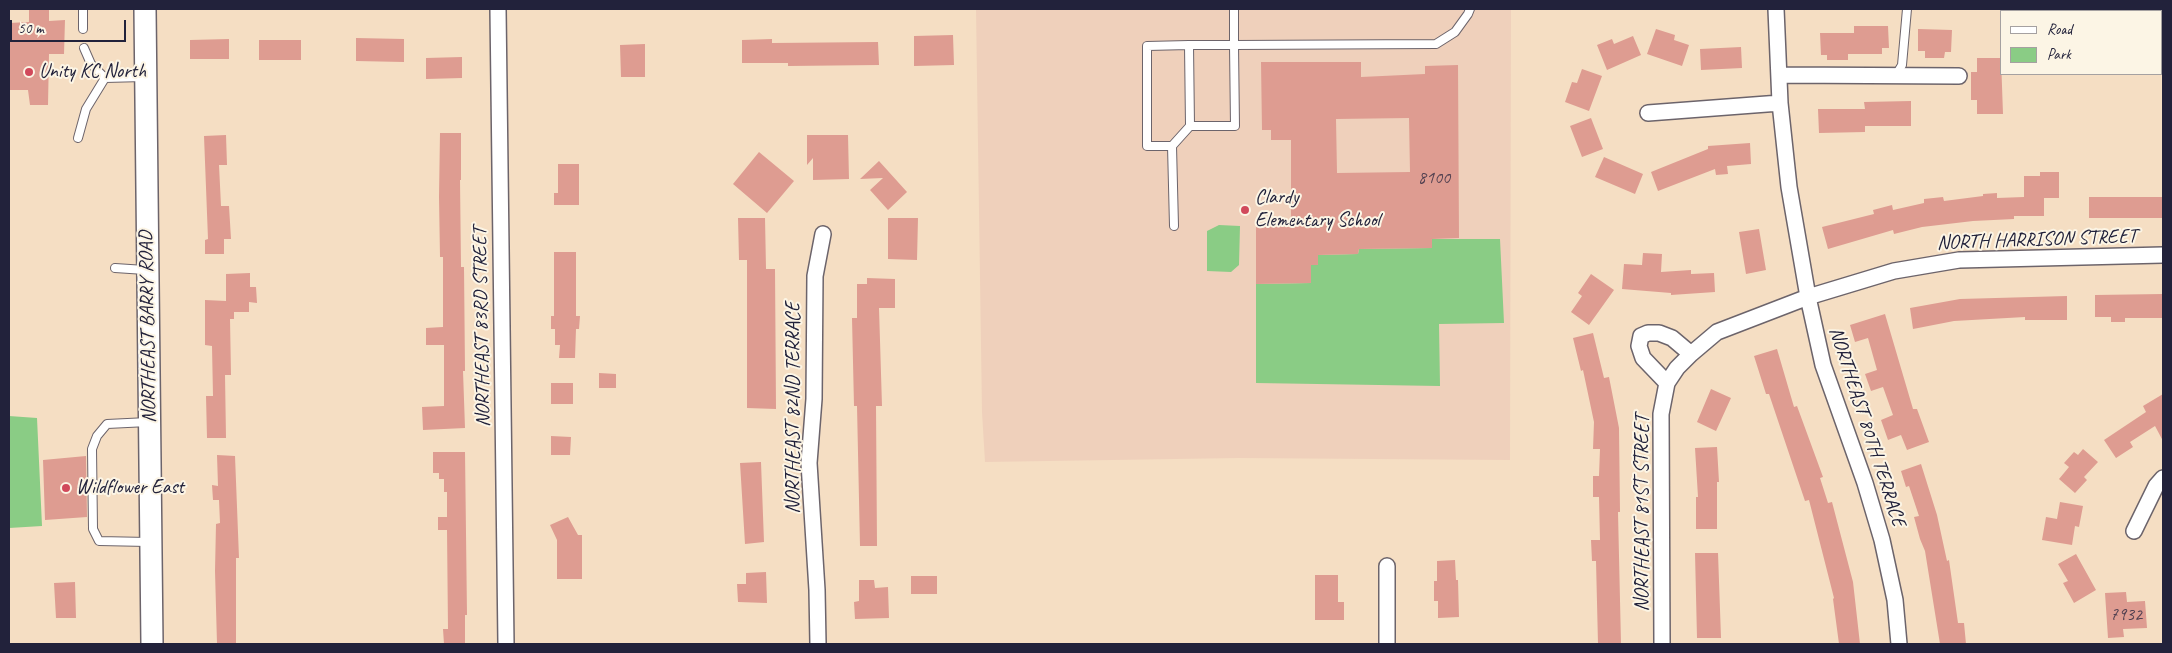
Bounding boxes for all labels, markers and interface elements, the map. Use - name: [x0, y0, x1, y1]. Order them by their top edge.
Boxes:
- scale bar: [12, 10, 129, 42]
- legend: [2000, 10, 2162, 75]
- text: 50 m: [18, 19, 44, 38]
- text: Road: [2047, 20, 2072, 39]
- text: Park: [2047, 45, 2071, 64]
- place label: Unity KC North: [39, 60, 146, 84]
- marker: Unity KC North: [23, 66, 35, 78]
- house number: 8100: [1418, 167, 1450, 189]
- place label: Clardy Elementary School: [1255, 186, 1380, 233]
- marker: Clardy Elementary School: [1239, 204, 1251, 216]
- street label: NORTH HARRISON STREET: [1937, 225, 2137, 255]
- street label: NORTHEAST 83RD STREET: [468, 227, 496, 427]
- street label: NORTHEAST BARRY ROAD: [134, 231, 162, 423]
- street label: NORTHEAST 82ND TERRACE: [782, 302, 806, 514]
- street label: NORTHEAST 80TH TERRACE: [1823, 324, 1911, 530]
- street label: NORTHEAST 81ST STREET: [1631, 415, 1655, 611]
- place label: Wildflower East: [76, 476, 184, 500]
- marker: Wildflower East: [60, 482, 72, 494]
- house number: 7932: [2110, 604, 2142, 626]

